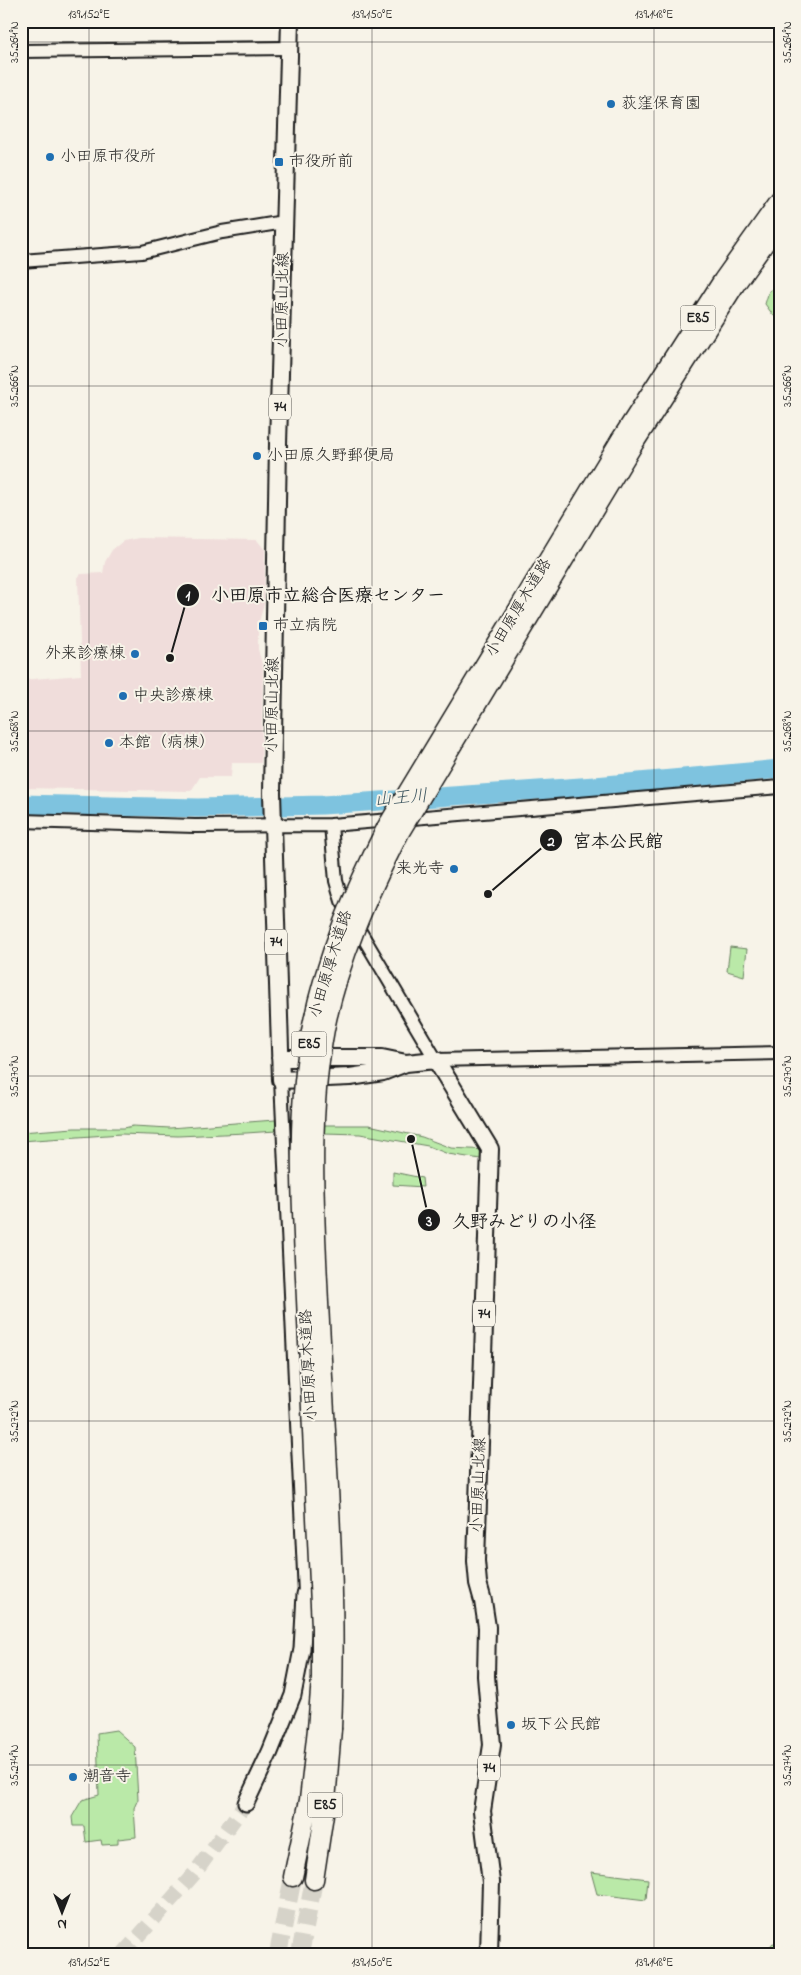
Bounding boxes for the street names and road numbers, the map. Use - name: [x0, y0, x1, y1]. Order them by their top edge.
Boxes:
- street label: 小田原山北線: [270, 252, 296, 348]
- road number: E85: [680, 306, 716, 330]
- road number: 74: [269, 394, 291, 420]
- street label: 小田原厚木道路: [480, 554, 558, 662]
- street label: 小田原山北線: [260, 657, 286, 753]
- street label: 小田原厚木道路: [303, 907, 359, 1021]
- road number: 74: [265, 930, 287, 954]
- road number: E85: [292, 1032, 326, 1056]
- road number: 74: [473, 1302, 495, 1326]
- street label: 小田原厚木道路: [294, 1308, 324, 1422]
- street label: 小田原山北線: [465, 1437, 493, 1533]
- road number: 74: [478, 1756, 500, 1780]
- road number: E85: [308, 1792, 342, 1818]

